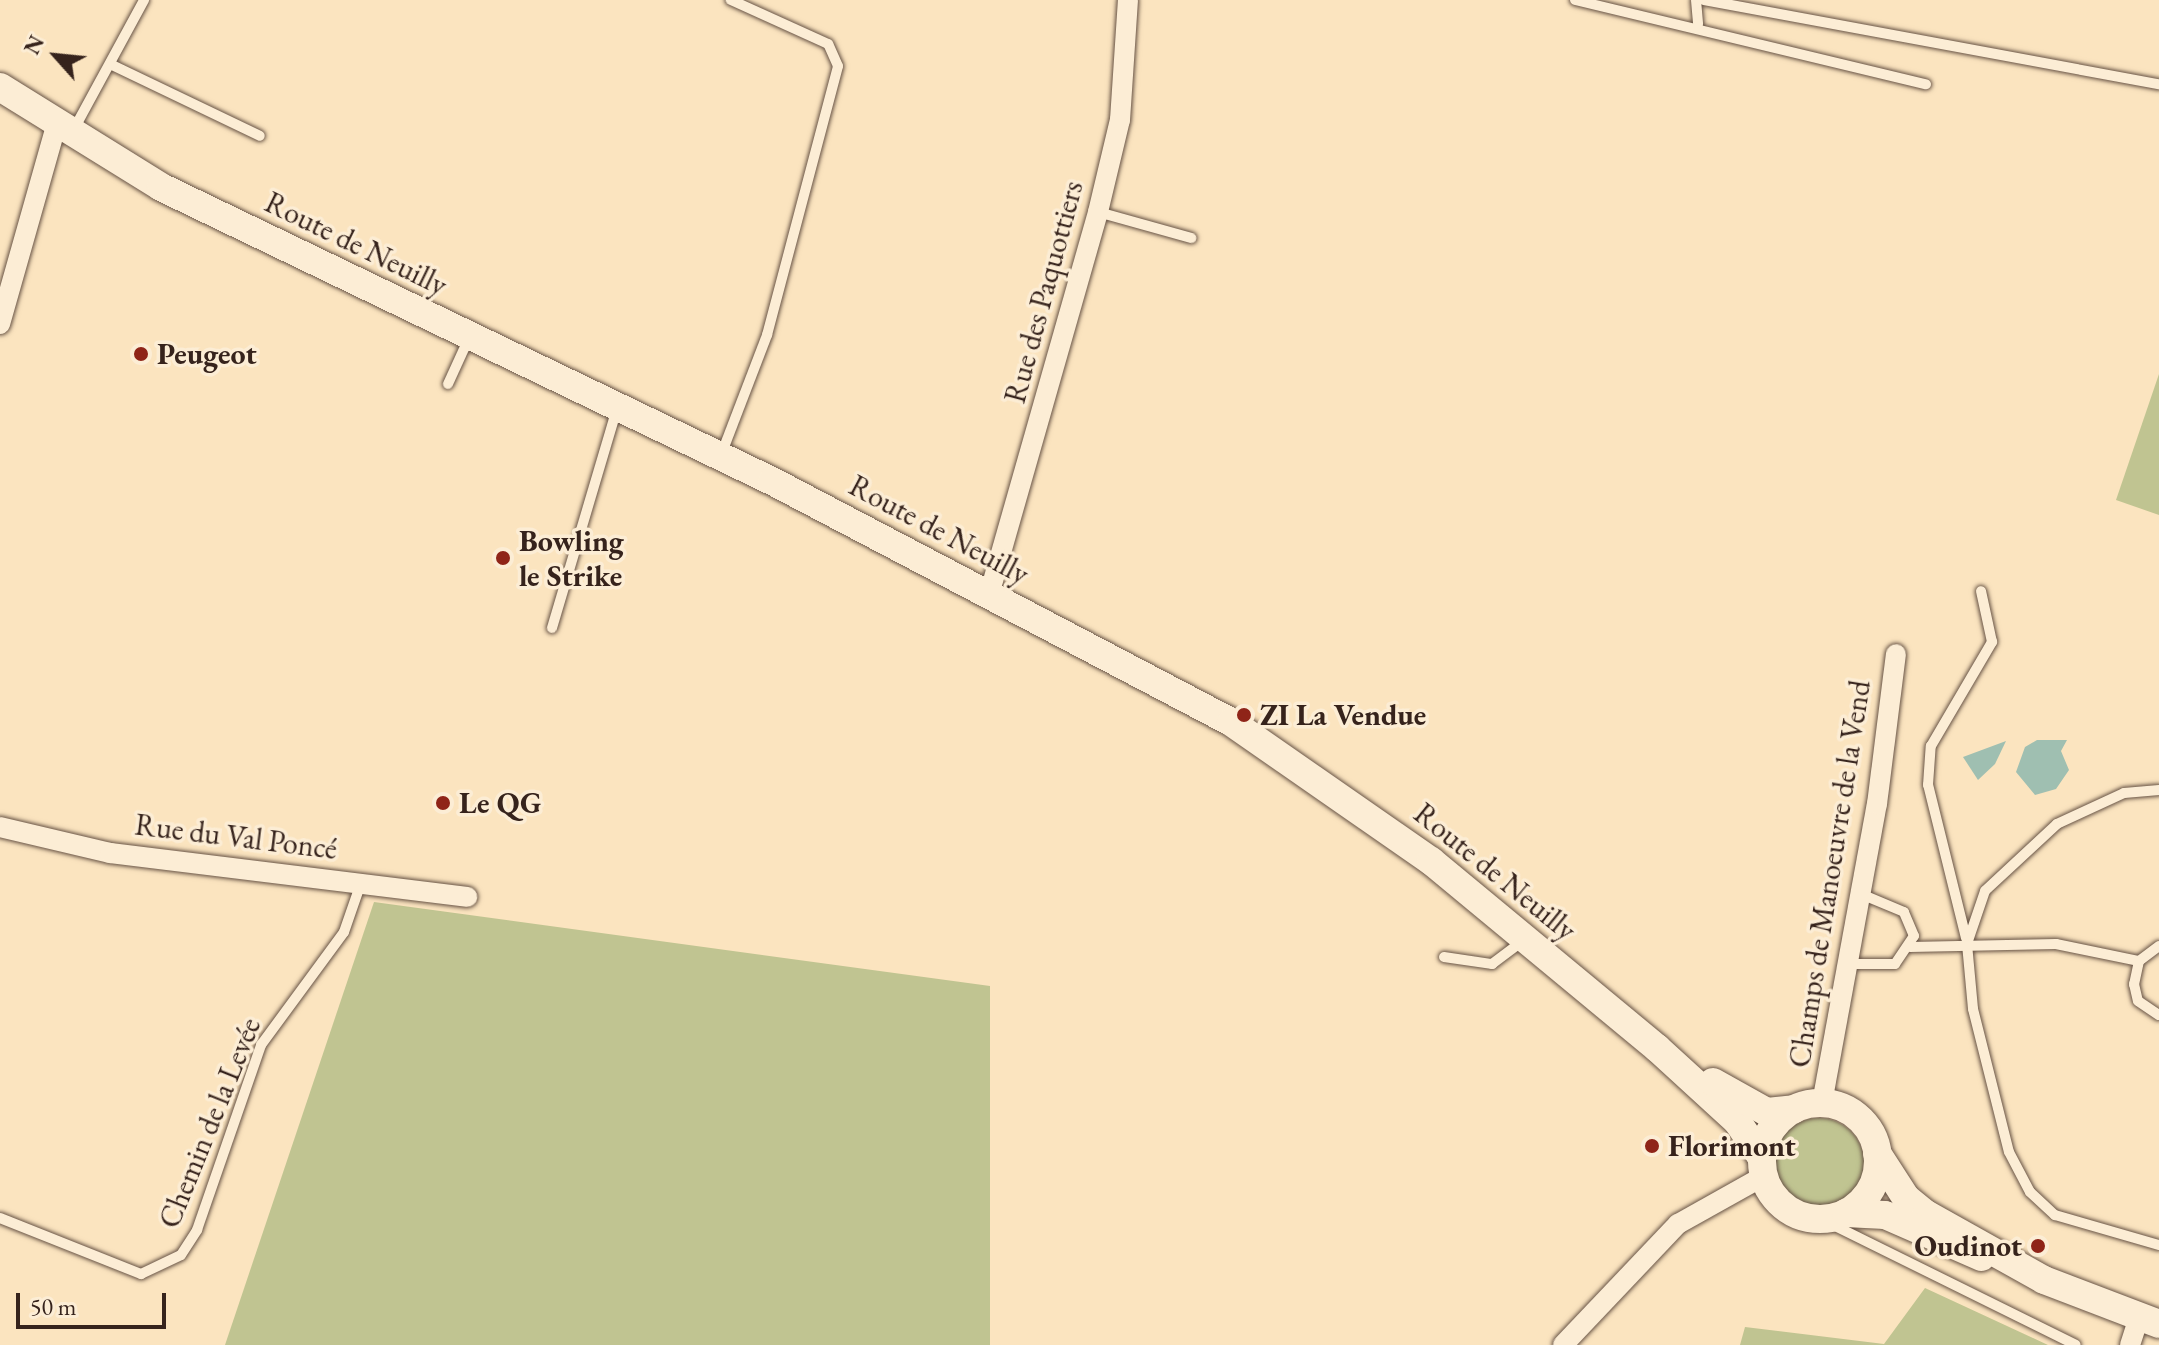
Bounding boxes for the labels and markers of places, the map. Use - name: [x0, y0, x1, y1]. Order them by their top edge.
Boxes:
- place label: Peugeot: [157, 336, 257, 372]
- marker: Peugeot: [132, 345, 150, 363]
- place label: Bowling le Strike: [519, 523, 624, 594]
- marker: Bowling le Strike: [494, 549, 512, 567]
- place label: ZI La Vendue: [1260, 697, 1426, 733]
- marker: ZI La Vendue: [1235, 706, 1253, 724]
- place label: Le QG: [459, 785, 542, 821]
- marker: Le QG: [434, 794, 452, 812]
- place label: Florimont: [1668, 1128, 1796, 1164]
- marker: Florimont: [1643, 1137, 1661, 1155]
- place label: Oudinot: [1914, 1228, 2022, 1264]
- marker: Oudinot: [2029, 1237, 2047, 1255]

